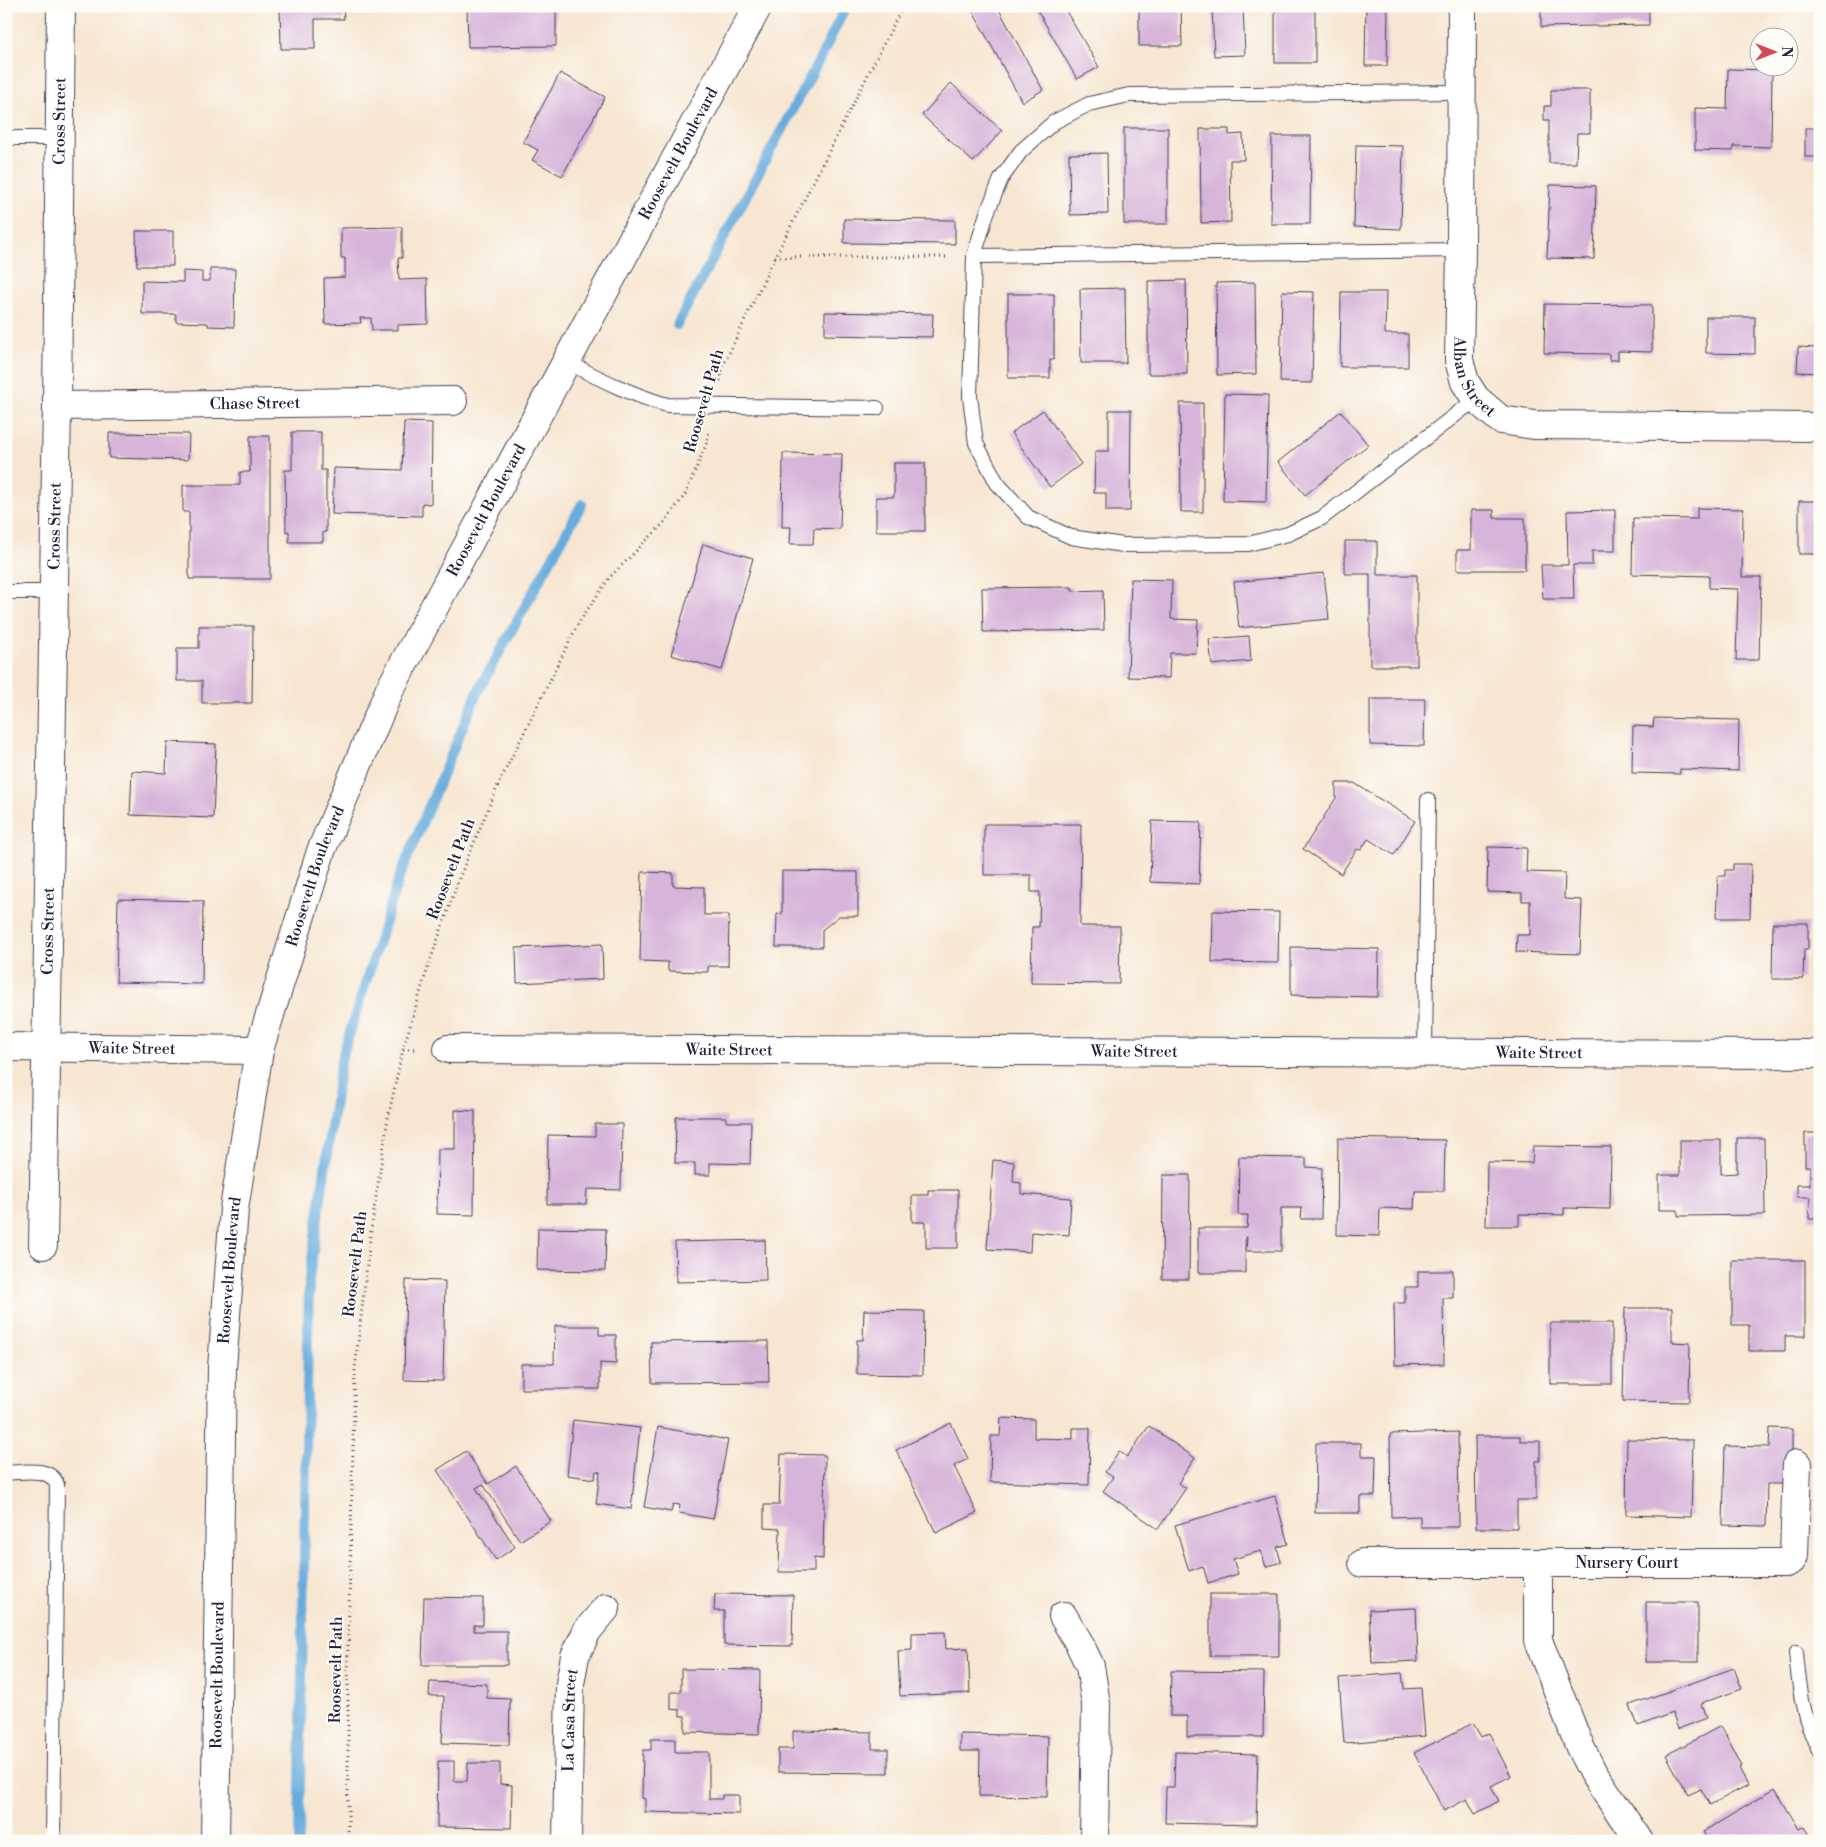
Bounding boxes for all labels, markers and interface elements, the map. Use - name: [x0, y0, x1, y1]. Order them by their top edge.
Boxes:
- north arrow: [1748, 28, 1798, 78]
- text: N: [1777, 46, 1795, 58]
- street label: Cross Street: [49, 77, 70, 165]
- street label: Roosevelt Boulevard: [635, 84, 722, 223]
- street label: Alban Street: [1449, 335, 1500, 421]
- street label: Roosevelt Path: [680, 346, 728, 455]
- street label: Chase Street: [210, 393, 301, 414]
- street label: Roosevelt Boulevard: [443, 441, 530, 580]
- street label: Cross Street: [44, 482, 66, 570]
- street label: Roosevelt Boulevard: [282, 803, 349, 949]
- street label: Roosevelt Path: [422, 815, 480, 923]
- street label: Cross Street: [38, 887, 59, 975]
- street label: Waite Street: [87, 1038, 176, 1059]
- street label: Waite Street: [684, 1040, 773, 1060]
- street label: Waite Street: [1089, 1041, 1178, 1062]
- street label: Waite Street: [1494, 1043, 1583, 1063]
- street label: Roosevelt Boulevard: [214, 1195, 246, 1345]
- street label: Roosevelt Path: [339, 1209, 372, 1318]
- street label: Nursery Court: [1575, 1553, 1679, 1573]
- street label: Roosevelt Boulevard: [206, 1601, 229, 1749]
- street label: Roosevelt Path: [325, 1616, 347, 1724]
- street label: La Casa Street: [558, 1667, 583, 1772]

